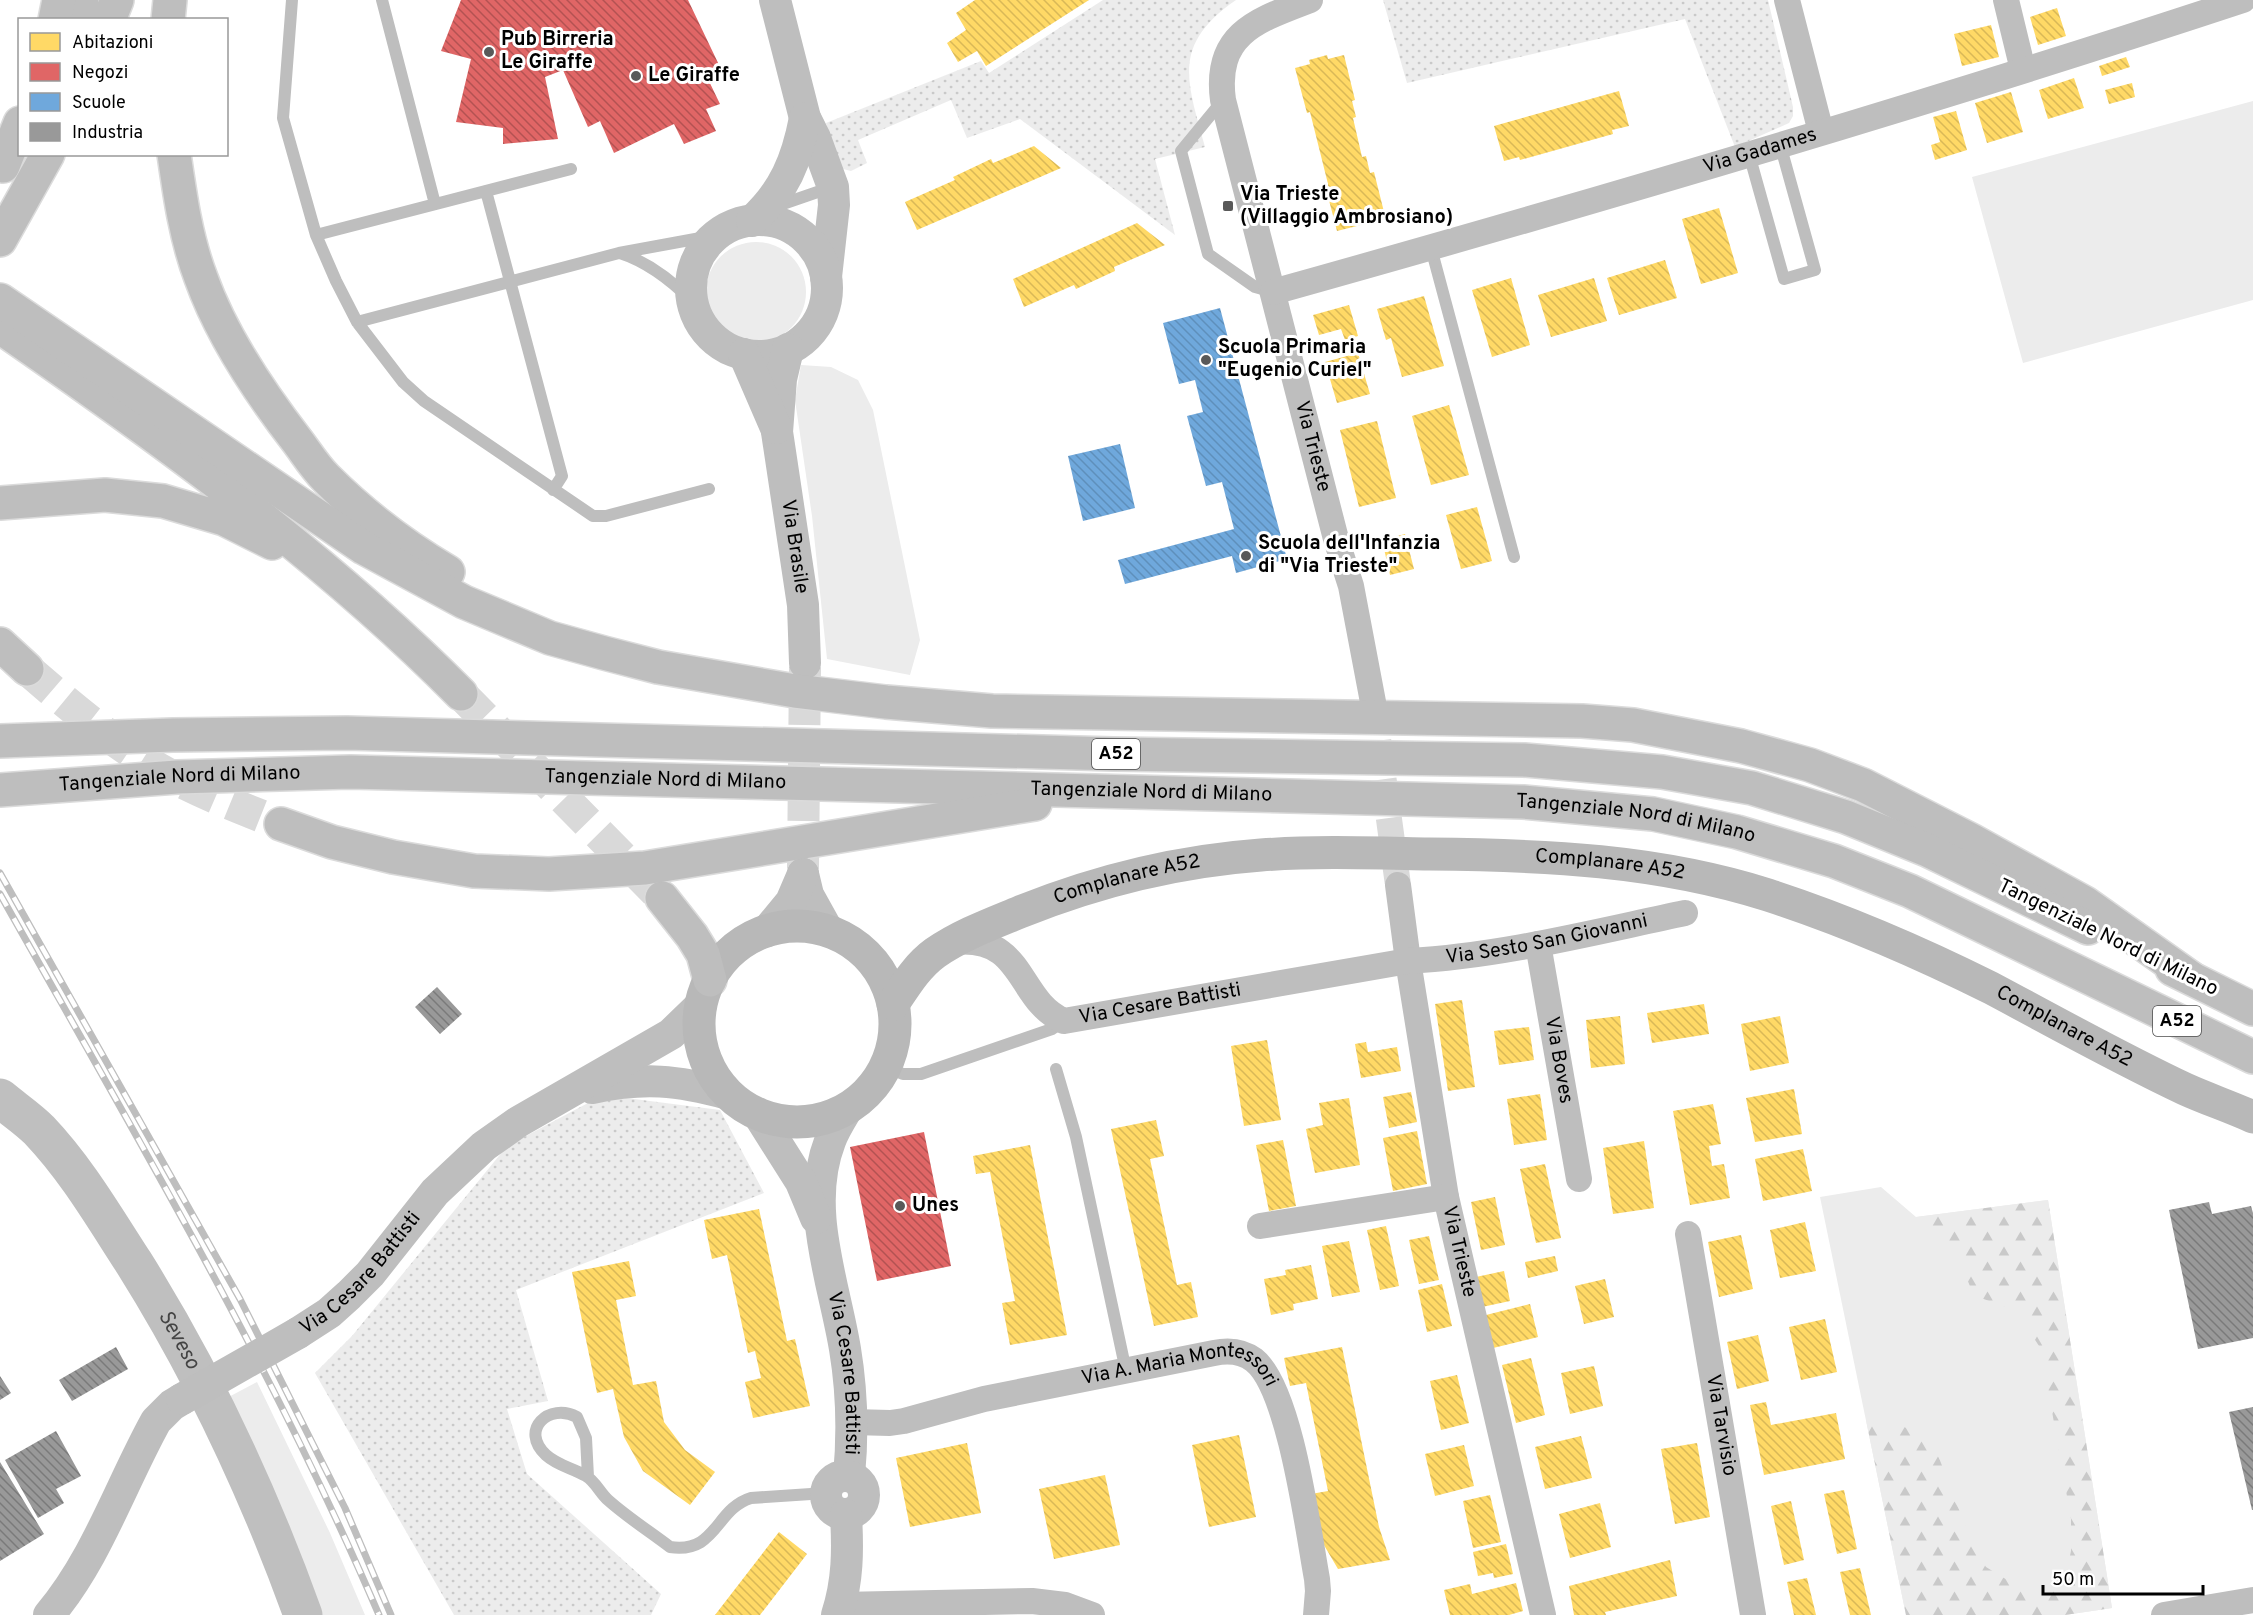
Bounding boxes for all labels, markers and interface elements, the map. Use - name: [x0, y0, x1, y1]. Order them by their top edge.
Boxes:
- legend: [18, 18, 228, 156]
- place label: Pub Birreria Le Giraffe: [501, 27, 614, 76]
- text: Abitazioni: [72, 32, 153, 55]
- marker: Pub Birreria Le Giraffe: [482, 45, 496, 59]
- text: Negozi: [72, 62, 128, 85]
- place label: Le Giraffe: [648, 63, 740, 89]
- marker: Le Giraffe: [629, 69, 643, 83]
- text: Scuole: [72, 92, 126, 115]
- text: Industria: [72, 122, 143, 145]
- street label: Via Gadames: [1700, 122, 1820, 181]
- place label: Via Trieste (Villaggio Ambrosiano): [1240, 182, 1453, 231]
- marker: Via Trieste (Villaggio Ambrosiano): [1221, 199, 1235, 213]
- place label: Scuola Primaria "Eugenio Curiel": [1218, 335, 1372, 384]
- marker: Scuola Primaria "Eugenio Curiel": [1199, 353, 1213, 367]
- street label: Via Trieste: [1288, 398, 1336, 495]
- street label: Via Brasile: [774, 498, 814, 596]
- place label: Scuola dell'Infanzia di "Via Trieste": [1258, 531, 1440, 580]
- marker: Scuola dell'Infanzia di "Via Trieste": [1239, 549, 1253, 563]
- road number: A52: [1092, 739, 1140, 769]
- street label: Tangenziale Nord di Milano: [58, 760, 301, 799]
- street label: Tangenziale Nord di Milano: [544, 764, 787, 796]
- street label: Tangenziale Nord di Milano: [1030, 776, 1273, 809]
- street label: Tangenziale Nord di Milano: [1516, 789, 1759, 850]
- street label: Complanare A52: [1534, 844, 1687, 887]
- street label: Complanare A52: [1050, 849, 1202, 911]
- street label: Tangenziale Nord di Milano: [1994, 873, 2222, 1003]
- street label: Via Sesto San Giovanni: [1444, 908, 1650, 971]
- street label: Via Cesare Battisti: [1077, 977, 1243, 1031]
- street label: Complanare A52: [1991, 980, 2137, 1074]
- road number: A52: [2153, 1006, 2201, 1036]
- street label: Via Boves: [1538, 1015, 1579, 1106]
- place label: Unes: [912, 1193, 959, 1219]
- marker: Unes: [893, 1199, 907, 1213]
- street label: Via Trieste: [1436, 1204, 1482, 1300]
- street label: Via Cesare Battisti: [295, 1207, 427, 1341]
- street label: Via Cesare Battisti: [820, 1289, 864, 1456]
- water label: Seveso: [152, 1305, 206, 1375]
- text: Via A. Maria Montessori: [1079, 1338, 1284, 1392]
- street label: Via A. Maria Montessori: [1069, 1369, 1279, 1407]
- street label: Via Tarvisio: [1699, 1372, 1742, 1478]
- scale bar: [2043, 1558, 2204, 1596]
- text: 50 m: [2052, 1569, 2094, 1592]

